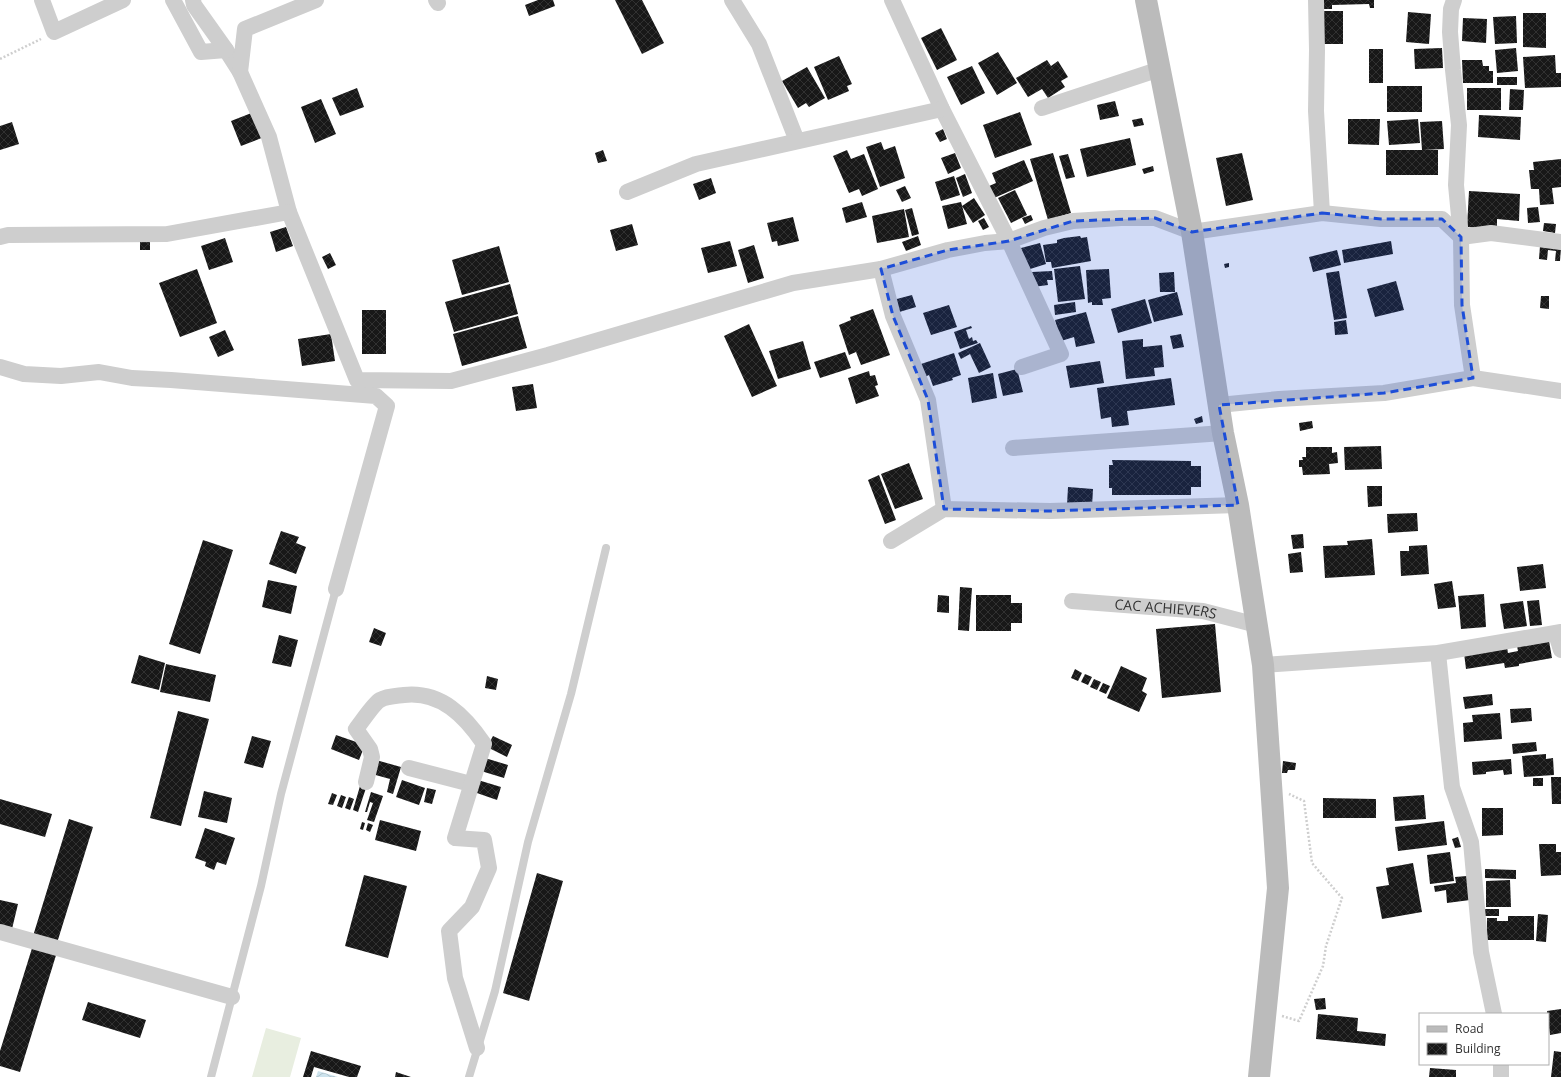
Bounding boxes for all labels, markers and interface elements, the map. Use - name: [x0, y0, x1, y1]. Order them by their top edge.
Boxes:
- street label: CAC ACHIEVERS: [1114, 594, 1219, 623]
- legend: [1419, 1013, 1549, 1065]
- text: Road: [1455, 1020, 1484, 1037]
- text: Building: [1455, 1040, 1501, 1057]

